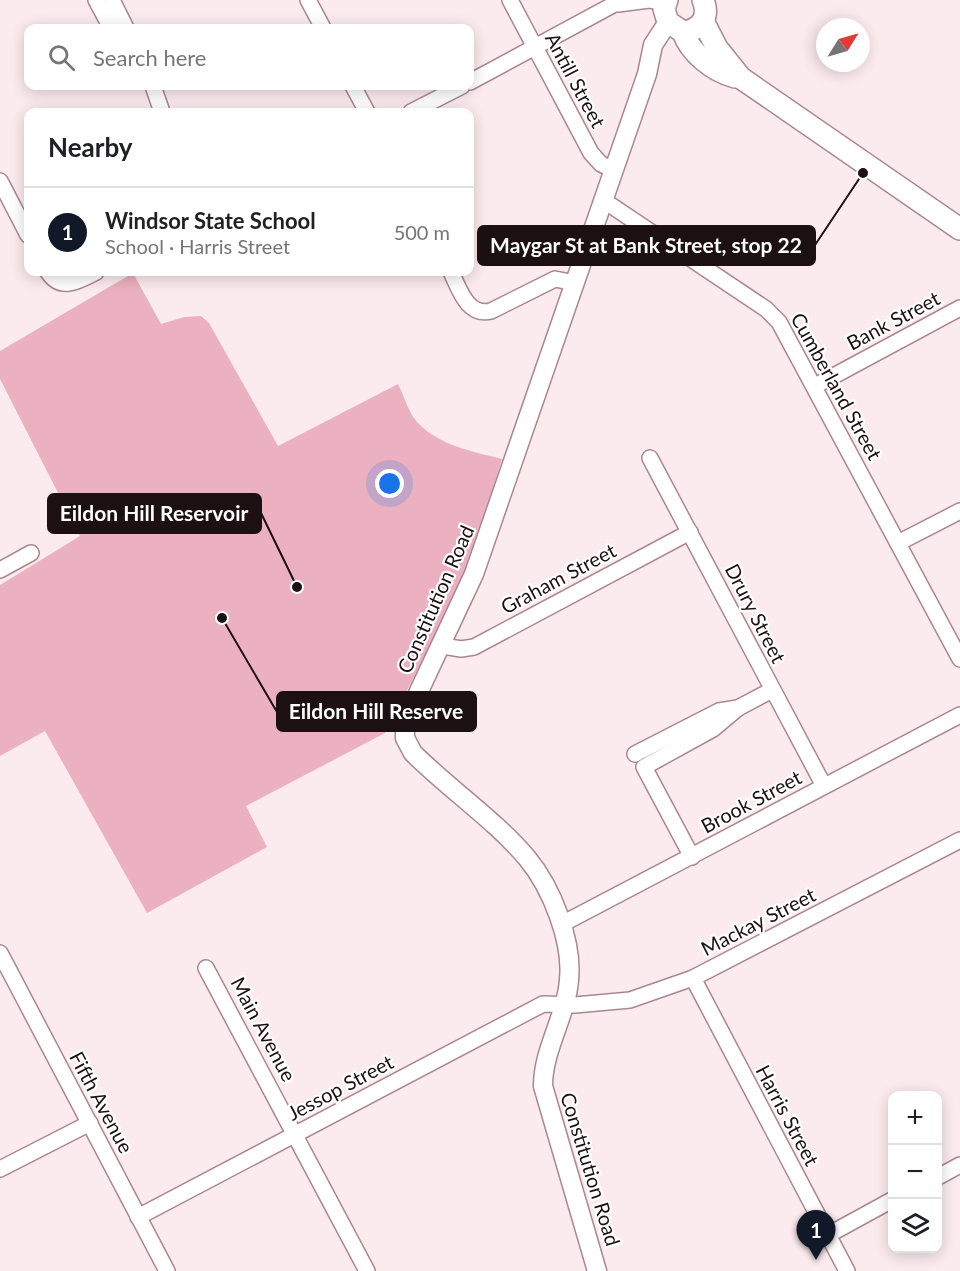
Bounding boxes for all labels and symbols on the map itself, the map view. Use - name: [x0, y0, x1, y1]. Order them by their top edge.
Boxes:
- north arrow: [816, 18, 870, 72]
- street label: Antill Street: [541, 28, 611, 132]
- callout: Maygar St at Bank Street, stop 22: [478, 226, 815, 265]
- text: Maygar St at Bank Street, stop 22: [490, 232, 802, 257]
- street label: Bank Street: [842, 286, 944, 354]
- street label: Cumberland Street: [787, 308, 887, 464]
- your location: [375, 469, 404, 498]
- callout: Eildon Hill Reservoir: [48, 494, 261, 533]
- text: Eildon Hill Reservoir: [60, 500, 249, 525]
- street label: Constitution Road: [392, 521, 478, 677]
- street label: Graham Street: [496, 538, 620, 618]
- street label: Drury Street: [721, 559, 791, 667]
- callout: Eildon Hill Reserve: [277, 692, 476, 731]
- text: Eildon Hill Reserve: [289, 698, 463, 723]
- street label: Brook Street: [697, 765, 805, 837]
- street label: Mackay Street: [697, 882, 819, 960]
- street label: Main Avenue: [226, 973, 302, 1085]
- street label: Fifth Avenue: [65, 1047, 139, 1157]
- street label: Jessop Street: [283, 1049, 397, 1125]
- street label: Harris Street: [751, 1060, 825, 1170]
- street label: Constitution Road: [556, 1089, 626, 1249]
- pin: 1: [796, 1210, 836, 1260]

